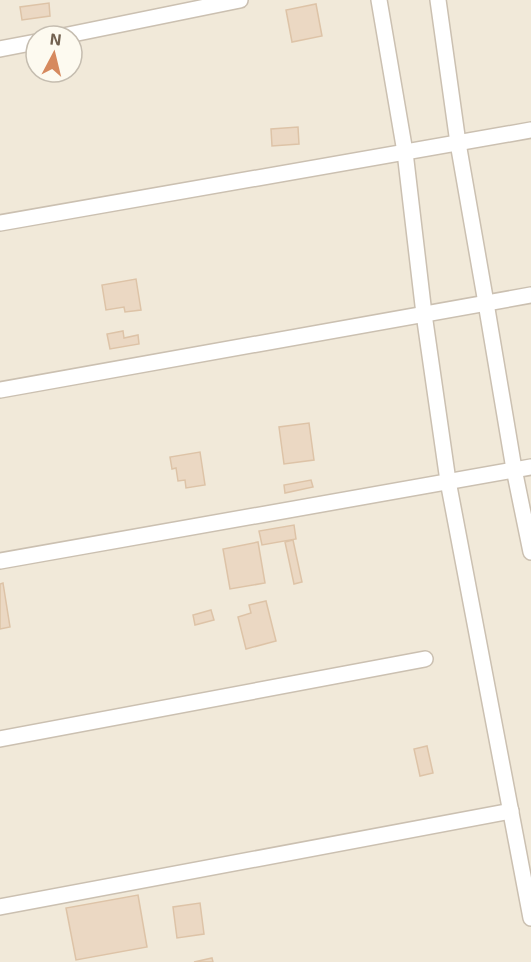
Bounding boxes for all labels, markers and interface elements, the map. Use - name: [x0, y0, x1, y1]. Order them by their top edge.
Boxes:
- north arrow: [24, 24, 84, 84]
- text: N: [49, 28, 63, 49]

